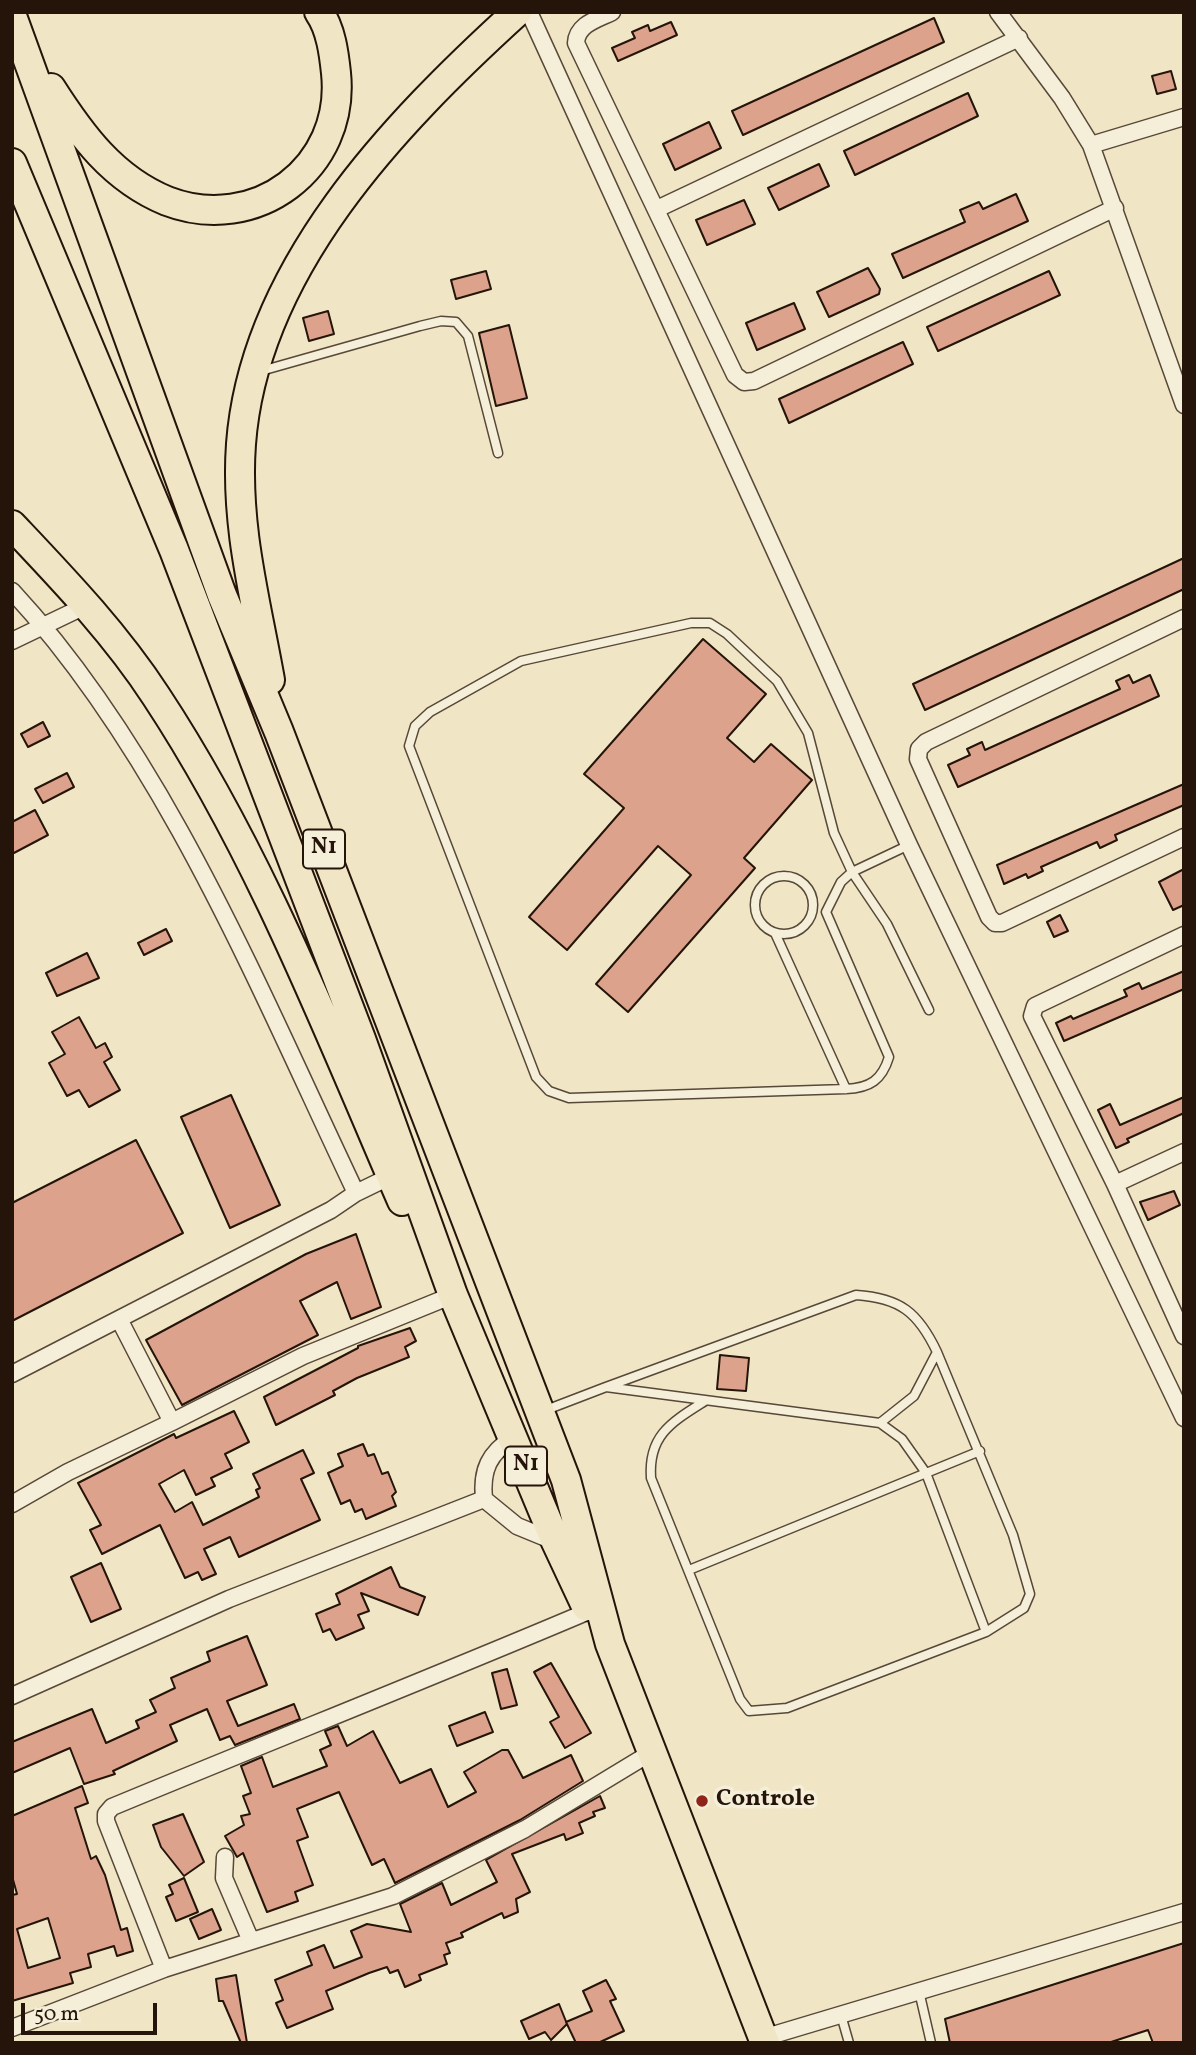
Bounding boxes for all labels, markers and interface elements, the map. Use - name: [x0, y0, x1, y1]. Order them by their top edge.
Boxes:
- road number: N1: [303, 830, 345, 869]
- road number: N1: [505, 1446, 547, 1485]
- place label: Controle: [716, 1787, 815, 1815]
- marker: Controle: [694, 1793, 710, 1809]
- scale bar: [24, 1988, 161, 2032]
- text: 50 m: [34, 2000, 79, 2029]

